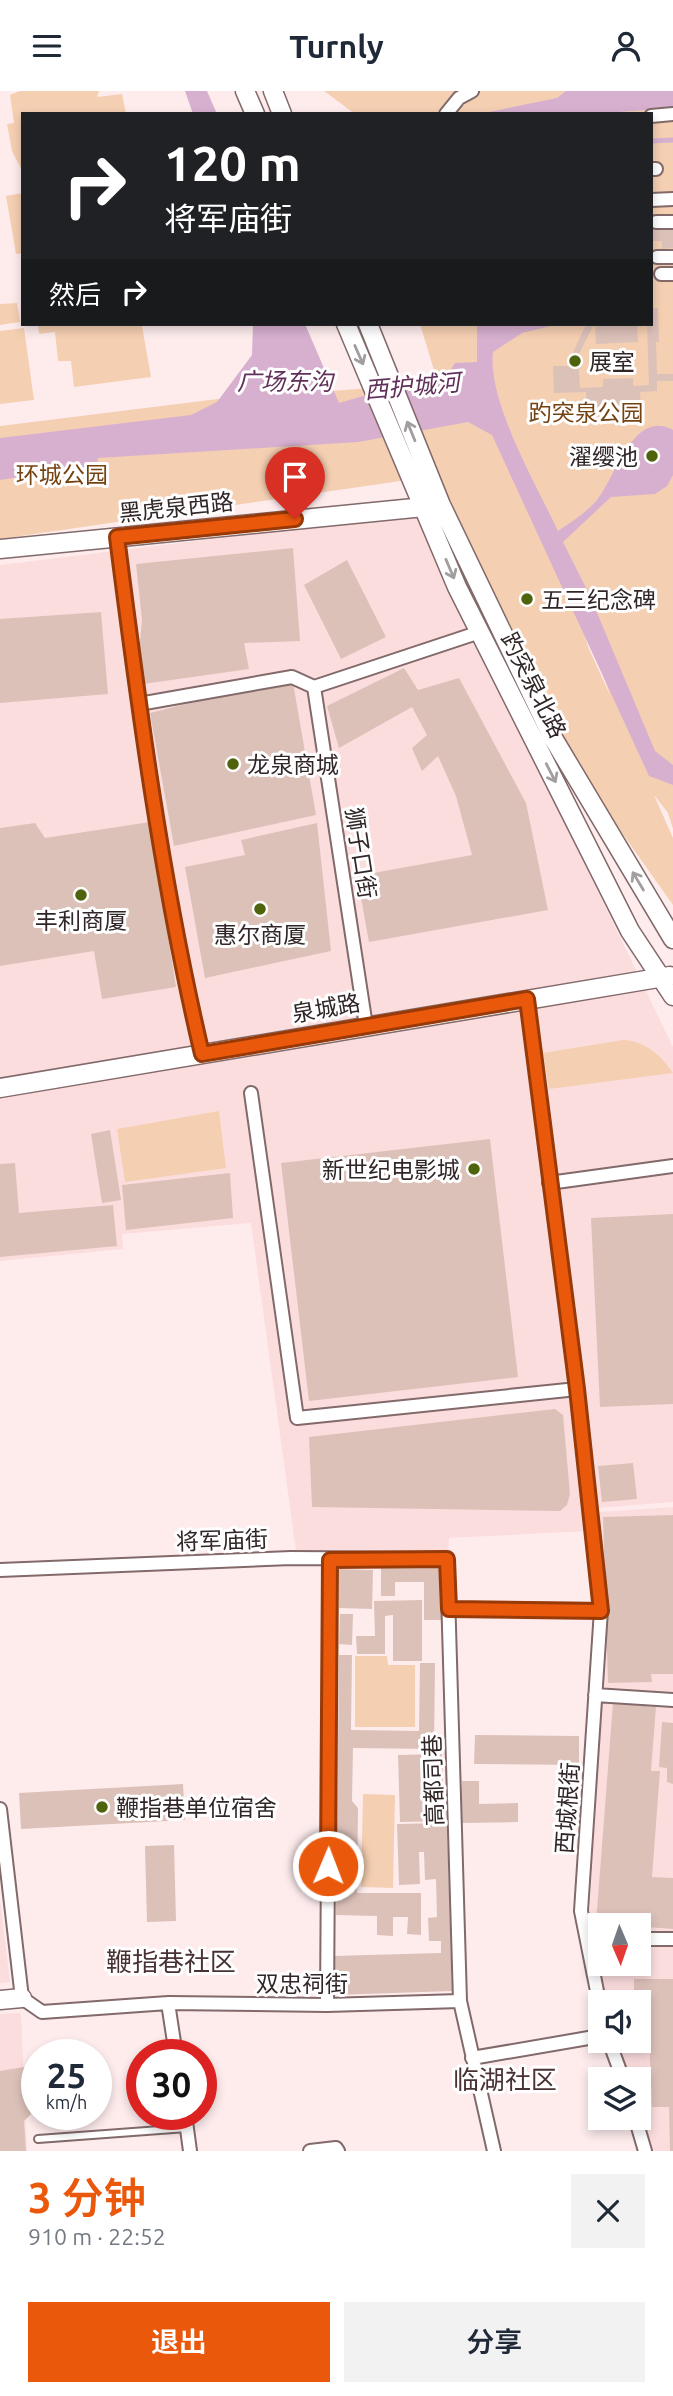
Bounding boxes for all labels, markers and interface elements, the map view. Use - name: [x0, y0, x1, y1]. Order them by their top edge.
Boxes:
- icon: menu: [28, 27, 66, 65]
- icon: person: [607, 27, 645, 65]
- text: Turnly: [289, 28, 384, 64]
- text: 120 m: [164, 135, 301, 190]
- icon: right: [49, 140, 140, 231]
- text: 将军庙街: [164, 200, 292, 236]
- icon: right: [115, 273, 153, 311]
- text: 然后: [49, 280, 101, 309]
- one-way arrow: [354, 343, 367, 365]
- place label: 展室: [589, 349, 635, 374]
- marker: 展室: [567, 353, 583, 369]
- water label: 广场东沟: [237, 368, 336, 395]
- water label: 西护城河: [363, 368, 465, 404]
- park label: 趵突泉公园: [529, 400, 644, 425]
- one-way arrow: [403, 420, 416, 442]
- place label: 濯缨池: [569, 444, 638, 469]
- pin: [265, 447, 325, 519]
- marker: 濯缨池: [644, 448, 660, 464]
- icon: arrive: [276, 458, 314, 496]
- park label: 环城公园: [16, 462, 108, 487]
- street label: 黑虎泉西路: [118, 489, 234, 525]
- one-way arrow: [444, 558, 457, 580]
- place label: 五三纪念碑: [541, 587, 656, 612]
- marker: 五三纪念碑: [519, 591, 535, 607]
- street label: 趵突泉北路: [497, 628, 571, 742]
- place label: 龙泉商城: [247, 752, 339, 777]
- marker: 龙泉商城: [225, 756, 241, 772]
- one-way arrow: [545, 762, 559, 783]
- street label: 狮子口街: [341, 806, 381, 900]
- one-way arrow: [631, 871, 645, 891]
- marker: 丰利商厦: [73, 887, 89, 903]
- marker: 惠尔商厦: [252, 901, 268, 917]
- place label: 丰利商厦: [35, 908, 127, 933]
- place label: 惠尔商厦: [214, 922, 306, 947]
- street label: 泉城路: [290, 990, 362, 1026]
- place label: 新世纪电影城: [322, 1157, 460, 1182]
- marker: 新世纪电影城: [466, 1161, 482, 1177]
- street label: 将军庙街: [176, 1526, 268, 1554]
- street label: 高都司巷: [419, 1734, 447, 1826]
- street label: 西城根街: [551, 1761, 583, 1855]
- place label: 鞭指巷单位宿舍: [116, 1795, 277, 1820]
- marker: 鞭指巷单位宿舍: [94, 1799, 110, 1815]
- position arrow: [291, 1829, 365, 1903]
- north arrow: [588, 1913, 651, 1976]
- map controls: [588, 1913, 651, 2130]
- district label: 鞭指巷社区: [106, 1947, 236, 1976]
- street label: 双忠祠街: [256, 1971, 348, 1996]
- button: sound: [588, 1990, 651, 2053]
- speed limit sign: 30: [126, 2039, 217, 2130]
- text: 25: [47, 2055, 86, 2095]
- district label: 临湖社区: [453, 2065, 557, 2094]
- button: layers: [588, 2067, 651, 2130]
- text: km/h: [46, 2092, 87, 2112]
- text: 3 分钟: [28, 2174, 146, 2221]
- button: close: [571, 2174, 645, 2248]
- text: 910 m · 22:52: [28, 2224, 166, 2249]
- button: 退出: [28, 2302, 330, 2382]
- button: 分享: [344, 2302, 645, 2382]

